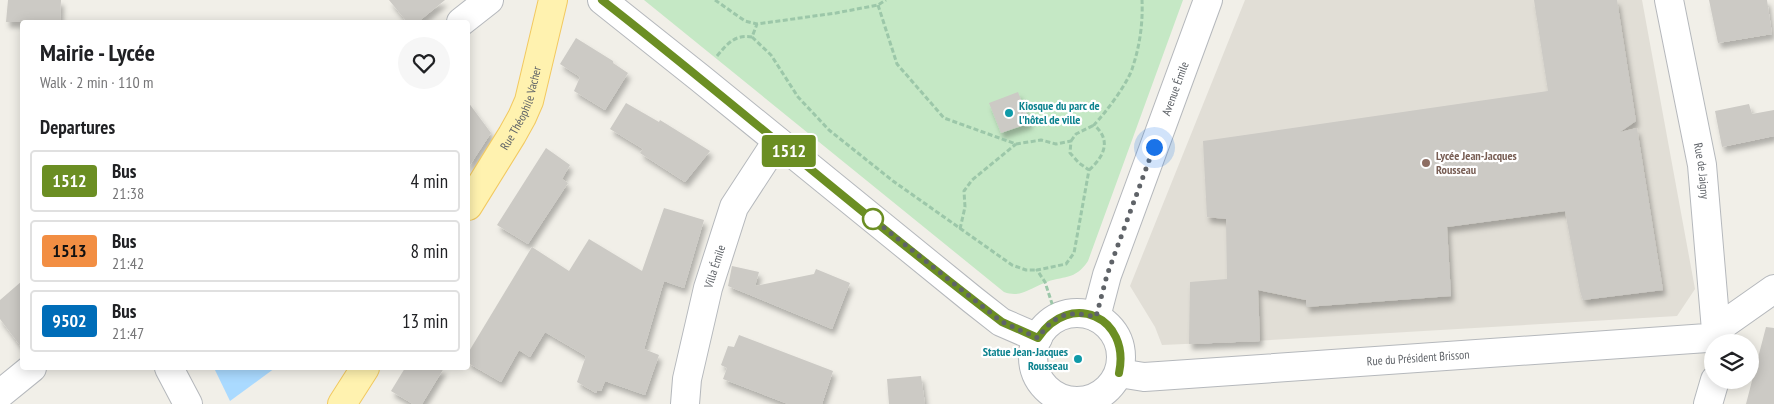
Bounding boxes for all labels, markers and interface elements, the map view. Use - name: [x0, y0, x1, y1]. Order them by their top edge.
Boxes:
- text: Mairie - Lycée: [40, 37, 155, 68]
- button: heart: [398, 37, 450, 89]
- street label: Avenue Émile: [1158, 59, 1192, 117]
- street label: Rue Théophile Vacher: [497, 64, 544, 153]
- text: Walk · 2 min · 110 m: [40, 72, 153, 92]
- place label: Kiosque du parc de l'hôtel de ville: [1019, 98, 1100, 127]
- marker: Kiosque du parc de l'hôtel de ville: [1003, 107, 1015, 119]
- text: Departures: [40, 115, 115, 139]
- line badge: 1512: [754, 135, 824, 167]
- your location: [1142, 135, 1167, 160]
- text: 1512: [772, 139, 806, 162]
- street label: Rue de Jaigny: [1691, 141, 1713, 200]
- place label: Lycée Jean-Jacques Rousseau: [1436, 148, 1517, 177]
- marker: Lycée Jean-Jacques Rousseau: [1420, 157, 1432, 169]
- text: Bus: [112, 159, 136, 183]
- text: 1512: [52, 169, 87, 192]
- text: 4 min: [411, 169, 448, 193]
- text: 21:38: [112, 183, 144, 203]
- unlabelled marker: [862, 208, 884, 230]
- text: Bus: [112, 229, 136, 253]
- text: 1513: [52, 239, 87, 262]
- text: 8 min: [411, 239, 448, 263]
- street label: Villa Émile: [700, 243, 728, 291]
- text: 21:42: [112, 253, 144, 273]
- text: Bus: [112, 299, 136, 323]
- text: 9502: [52, 309, 87, 332]
- text: 13 min: [402, 309, 448, 333]
- text: 21:47: [112, 323, 144, 343]
- map controls: [1704, 334, 1759, 389]
- button: layers: [1704, 334, 1759, 389]
- place label: Statue Jean-Jacques Rousseau: [983, 344, 1068, 373]
- street label: Rue du Président Brisson: [1366, 346, 1470, 369]
- marker: Statue Jean-Jacques Rousseau: [1072, 353, 1084, 365]

